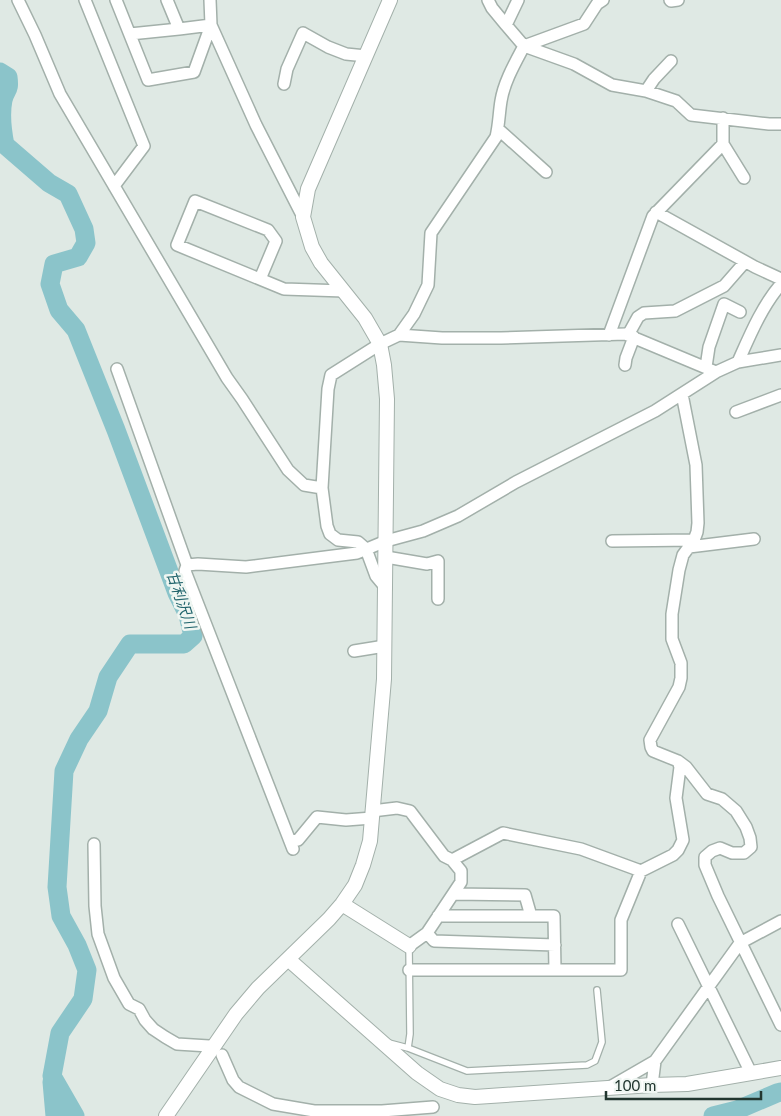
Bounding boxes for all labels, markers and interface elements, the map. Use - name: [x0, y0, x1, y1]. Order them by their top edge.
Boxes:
- water label: 甘利沢川: [164, 568, 201, 633]
- scale bar: [606, 1068, 761, 1100]
- text: 100 m: [614, 1076, 656, 1094]

